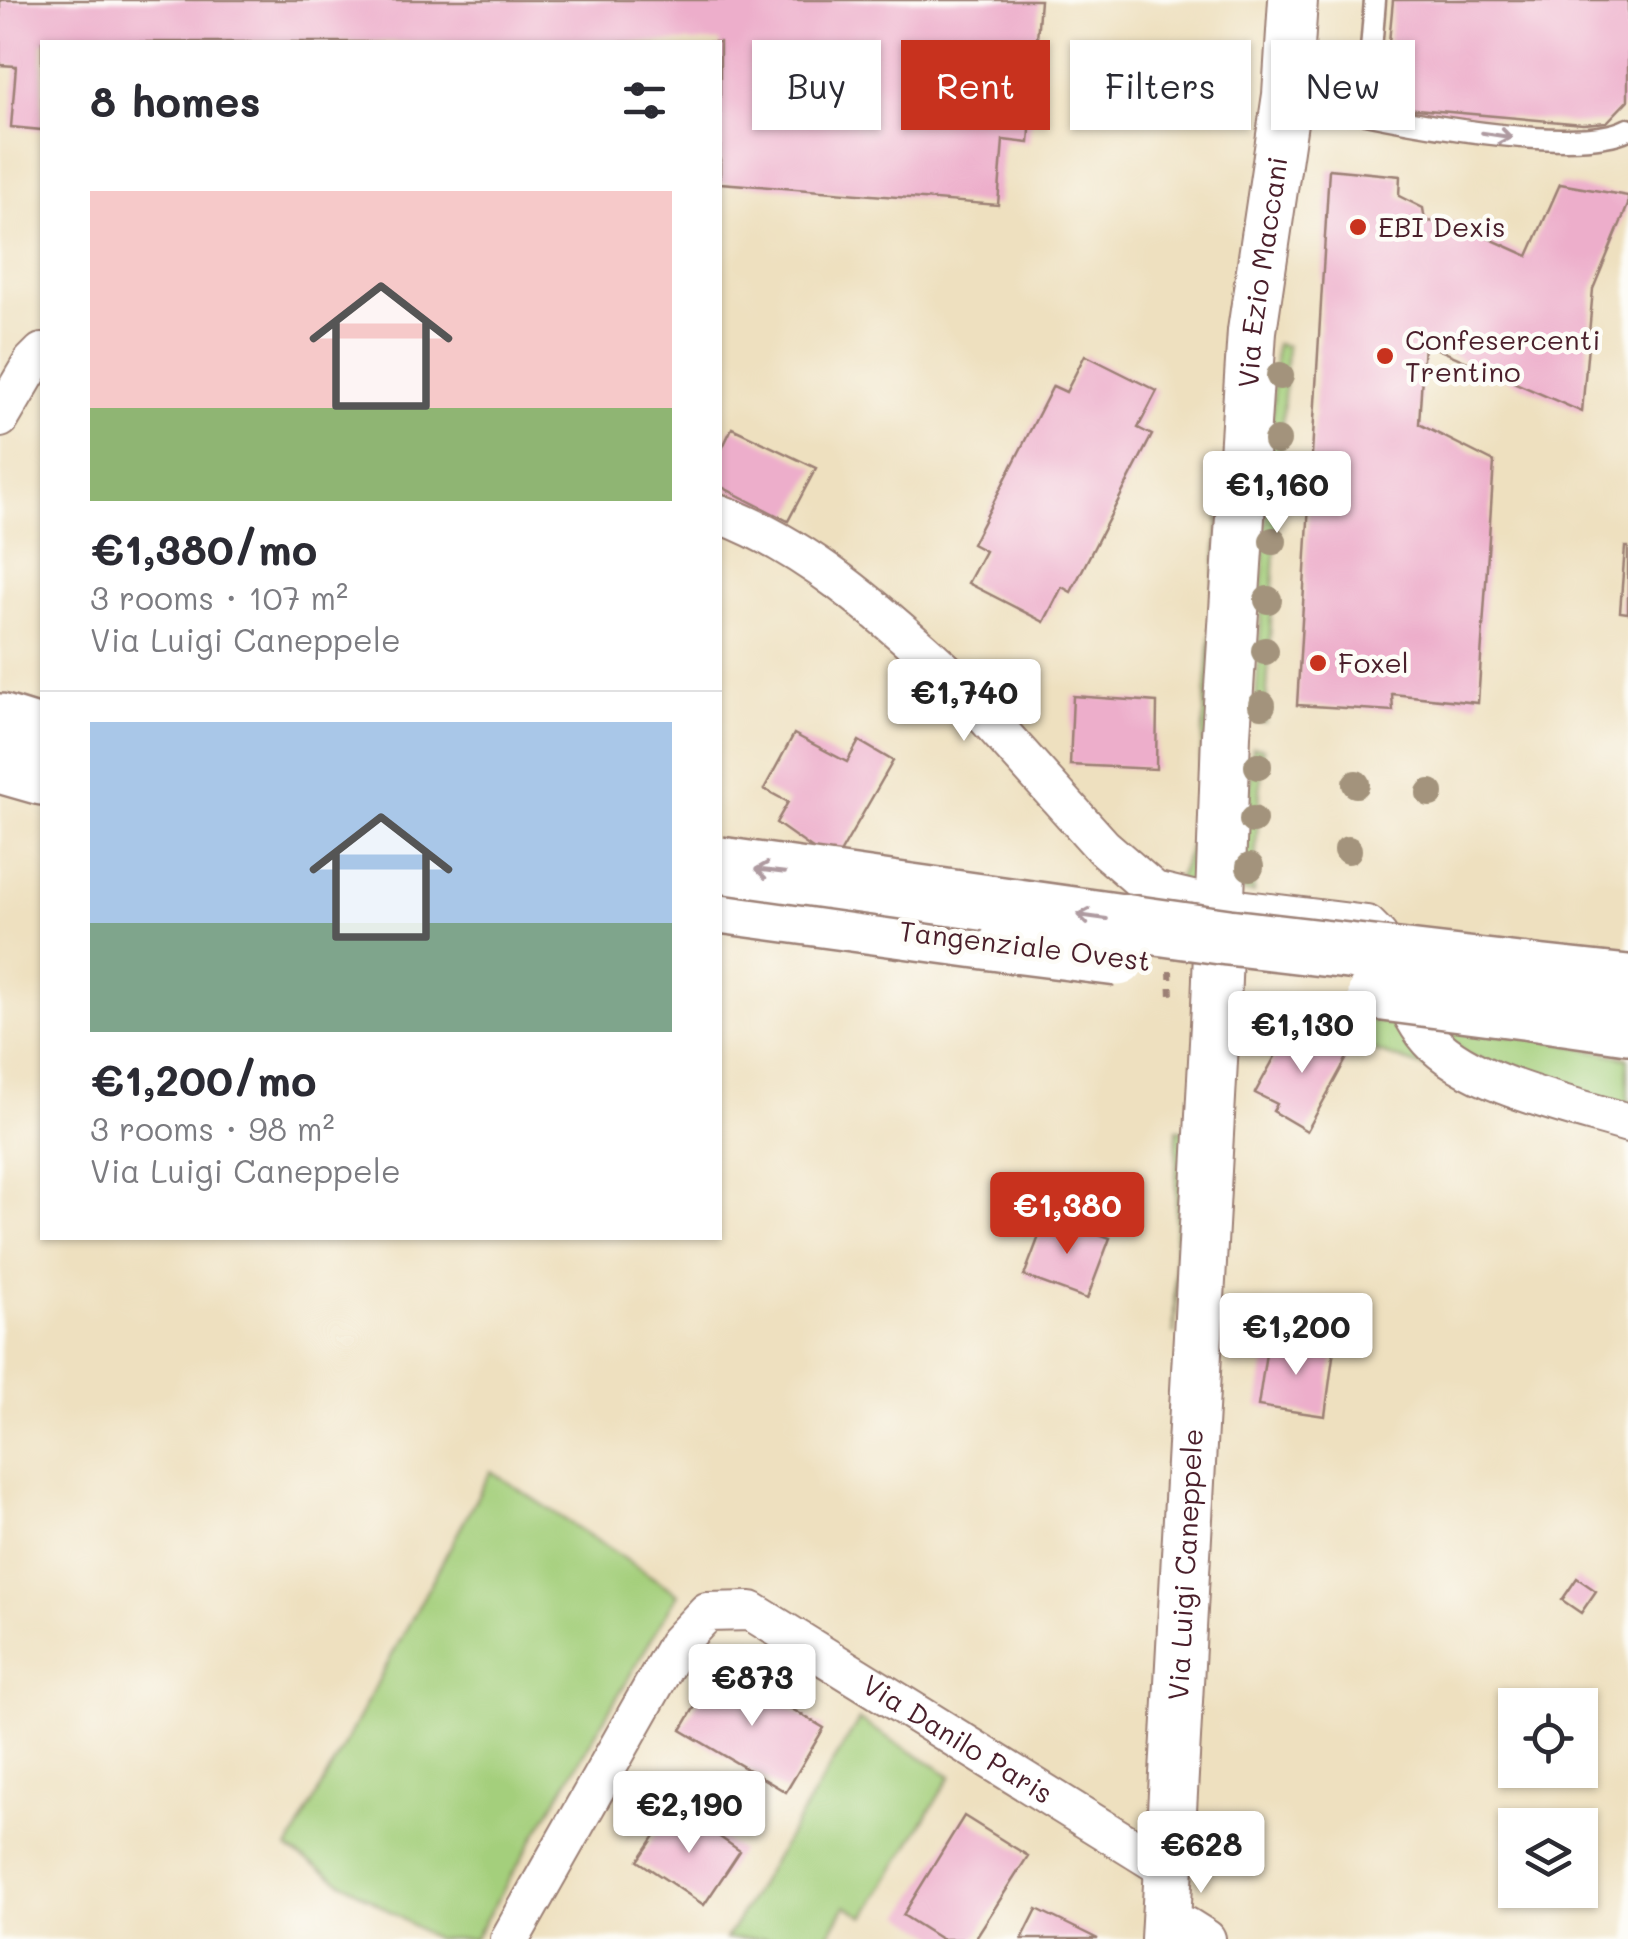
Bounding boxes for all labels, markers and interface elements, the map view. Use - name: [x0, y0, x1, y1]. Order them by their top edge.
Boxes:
- chip: Buy: [752, 40, 881, 130]
- chip: Rent: [901, 40, 1050, 130]
- chip: Filters: [1070, 40, 1251, 130]
- chip: New: [1271, 40, 1415, 130]
- text: 8 homes: [90, 73, 261, 128]
- icon: filters: [617, 73, 672, 128]
- one-way arrow: [1480, 126, 1512, 145]
- street label: Via Ezio Maccani: [1229, 154, 1295, 389]
- place label: EBI Dexis: [1378, 208, 1506, 244]
- marker: EBI Dexis: [1347, 216, 1369, 238]
- icon: home: [291, 256, 471, 436]
- place label: Confesercenti Trentino: [1405, 321, 1601, 389]
- marker: Confesercenti Trentino: [1374, 345, 1396, 367]
- pin: €1,160: [1196, 451, 1358, 536]
- text: €1,160: [1225, 462, 1329, 504]
- text: €1,380/mo: [90, 521, 317, 576]
- text: 3 rooms · 107 m²: [90, 576, 348, 618]
- text: Via Luigi Caneppele: [90, 618, 401, 660]
- place label: Foxel: [1338, 644, 1409, 680]
- marker: Foxel: [1307, 652, 1329, 674]
- pin: €1,740: [883, 659, 1045, 744]
- text: €1,740: [910, 670, 1018, 712]
- icon: home: [291, 787, 471, 967]
- one-way arrow: [754, 862, 787, 880]
- one-way arrow: [1076, 907, 1109, 925]
- street label: Tangenziale Ovest: [897, 912, 1153, 978]
- pin: €1,130: [1221, 991, 1383, 1076]
- text: €1,130: [1250, 1002, 1354, 1044]
- text: €1,200/mo: [90, 1052, 316, 1107]
- text: 3 rooms · 98 m²: [90, 1107, 335, 1149]
- text: Via Luigi Caneppele: [90, 1149, 401, 1191]
- pin: €1,380: [986, 1172, 1148, 1257]
- text: €1,380: [1012, 1183, 1122, 1225]
- pin: €1,200: [1215, 1293, 1377, 1378]
- text: €1,200: [1242, 1304, 1351, 1346]
- street label: Via Luigi Caneppele: [1159, 1428, 1210, 1701]
- pin: €873: [693, 1644, 811, 1729]
- text: €873: [711, 1655, 793, 1697]
- street label: Via Danilo Paris: [856, 1666, 1060, 1811]
- map controls: [1498, 1688, 1598, 1908]
- button: locate: [1498, 1688, 1598, 1788]
- pin: €2,190: [608, 1771, 770, 1856]
- text: €2,190: [635, 1782, 743, 1824]
- button: layers: [1498, 1808, 1598, 1908]
- pin: €628: [1142, 1811, 1260, 1896]
- text: €628: [1159, 1822, 1243, 1864]

